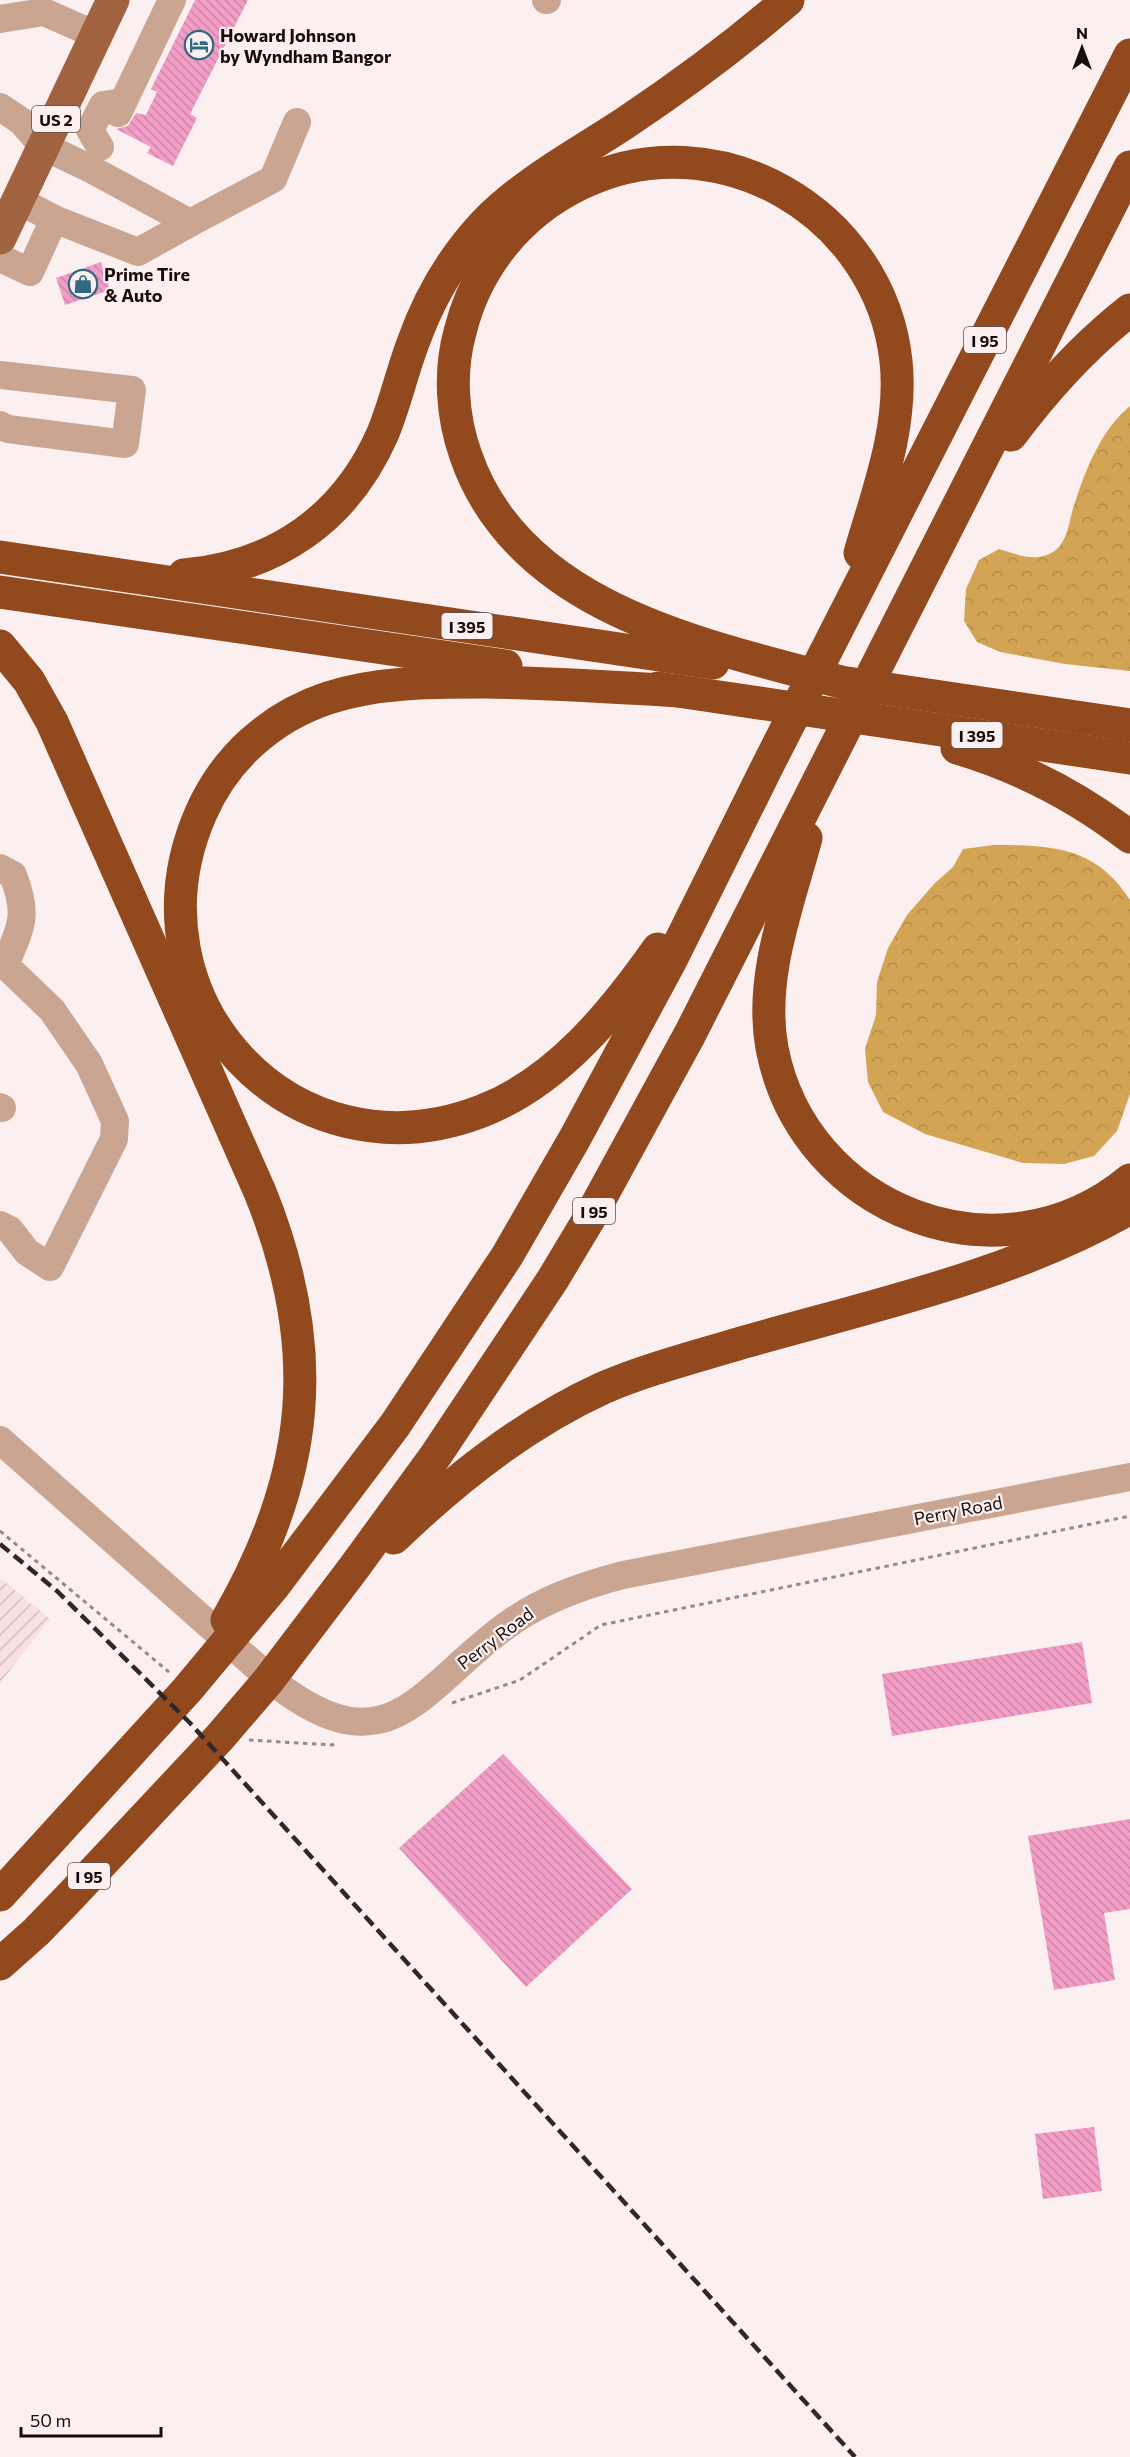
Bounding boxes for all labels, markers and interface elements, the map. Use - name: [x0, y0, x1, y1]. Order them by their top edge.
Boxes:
- north arrow: [1052, 18, 1112, 78]
- text: N: [1076, 23, 1088, 42]
- place label: Howard Johnson by Wyndham Bangor: [220, 24, 392, 67]
- hotel icon: Howard Johnson by Wyndham Bangor: [183, 29, 215, 61]
- road number: US 2: [32, 106, 80, 132]
- place label: Prime Tire & Auto: [104, 263, 190, 306]
- shop icon: Prime Tire & Auto: [67, 268, 99, 300]
- road number: I 95: [964, 327, 1006, 353]
- road number: I 395: [442, 613, 492, 639]
- road number: I 395: [952, 722, 1002, 748]
- road number: I 95: [573, 1198, 615, 1224]
- street label: Perry Road: [912, 1491, 1004, 1529]
- street label: Perry Road: [453, 1602, 537, 1674]
- road number: I 95: [68, 1863, 110, 1889]
- scale bar: [21, 2400, 160, 2438]
- text: 50 m: [30, 2409, 71, 2431]

